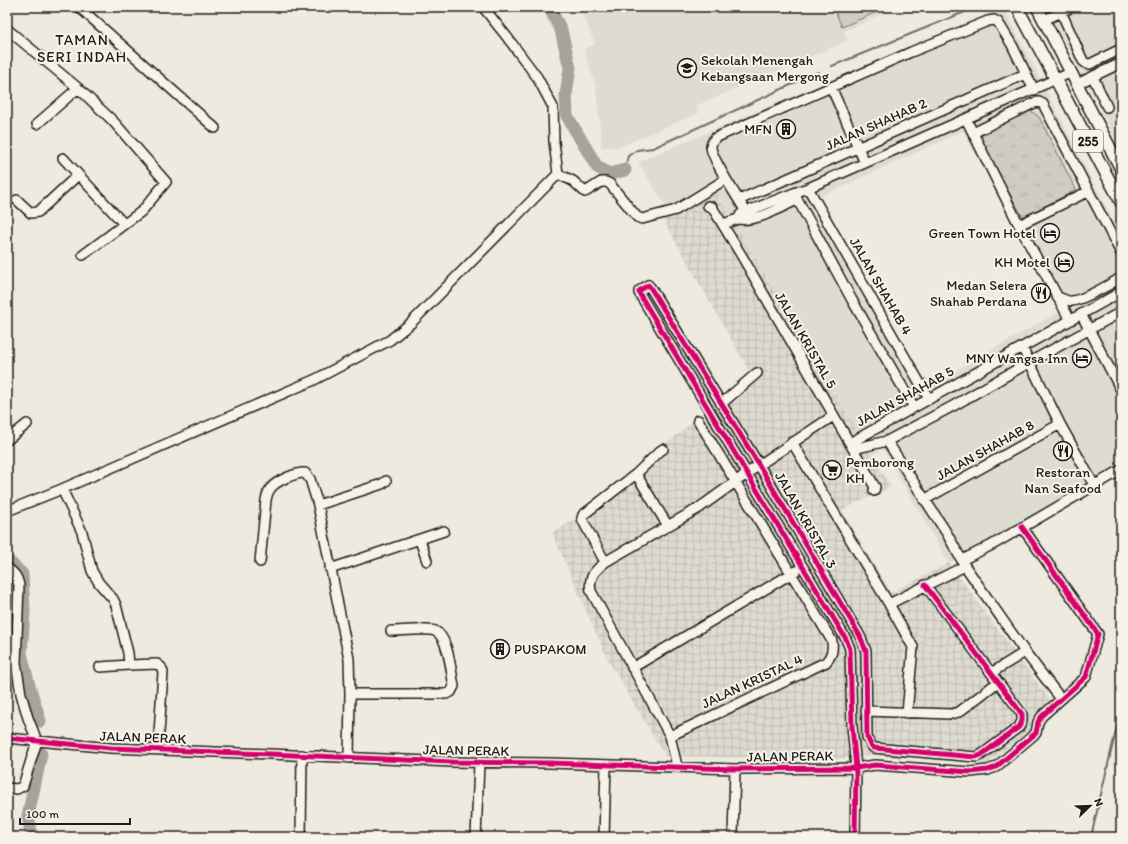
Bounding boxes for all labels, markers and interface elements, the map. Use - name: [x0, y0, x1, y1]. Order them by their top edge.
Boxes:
- district label: TAMAN SERI INDAH: [37, 31, 127, 66]
- place label: Sekolah Menengah Kebangsaan Mergong: [701, 52, 830, 85]
- school or university icon: Sekolah Menengah Kebangsaan Mergong: [676, 57, 698, 79]
- street label: JALAN SHAHAB 2: [823, 94, 930, 154]
- building icon: MFN: [775, 118, 797, 140]
- place label: MFN: [744, 121, 772, 138]
- road number: 255: [1073, 130, 1103, 152]
- hotel icon: Green Town Hotel: [1039, 222, 1061, 244]
- place label: Green Town Hotel: [929, 225, 1036, 242]
- street label: JALAN SHAHAB 4: [846, 234, 916, 339]
- hotel icon: KH Motel: [1053, 251, 1075, 273]
- place label: KH Motel: [994, 254, 1050, 271]
- place label: Medan Selera Shahab Perdana: [930, 277, 1027, 310]
- restaurant icon: Medan Selera Shahab Perdana: [1030, 282, 1052, 304]
- street label: JALAN KRISTAL 5: [771, 289, 840, 392]
- hotel icon: MNY Wangsa Inn: [1071, 347, 1093, 369]
- place label: MNY Wangsa Inn: [966, 350, 1069, 367]
- street label: JALAN SHAHAB 5: [853, 363, 957, 430]
- street label: JALAN SHAHAB 8: [933, 416, 1037, 484]
- restaurant icon: Restoran Nan Seafood: [1052, 440, 1074, 462]
- place label: Pemborong KH: [846, 454, 915, 487]
- supermarket icon: Pemborong KH: [821, 459, 843, 481]
- place label: Restoran Nan Seafood: [1025, 464, 1102, 497]
- street label: JALAN KRISTAL 3: [771, 469, 840, 572]
- building icon: PUSPAKOM: [489, 638, 511, 660]
- place label: PUSPAKOM: [514, 641, 587, 658]
- street label: JALAN KRISTAL 4: [699, 650, 806, 712]
- street label: JALAN PERAK: [99, 727, 187, 748]
- street label: JALAN PERAK: [423, 741, 509, 760]
- street label: JALAN PERAK: [747, 747, 833, 766]
- north arrow: [1070, 786, 1110, 826]
- text: N: [1091, 796, 1106, 808]
- scale bar: [20, 800, 130, 826]
- text: 100 m: [26, 807, 59, 821]

